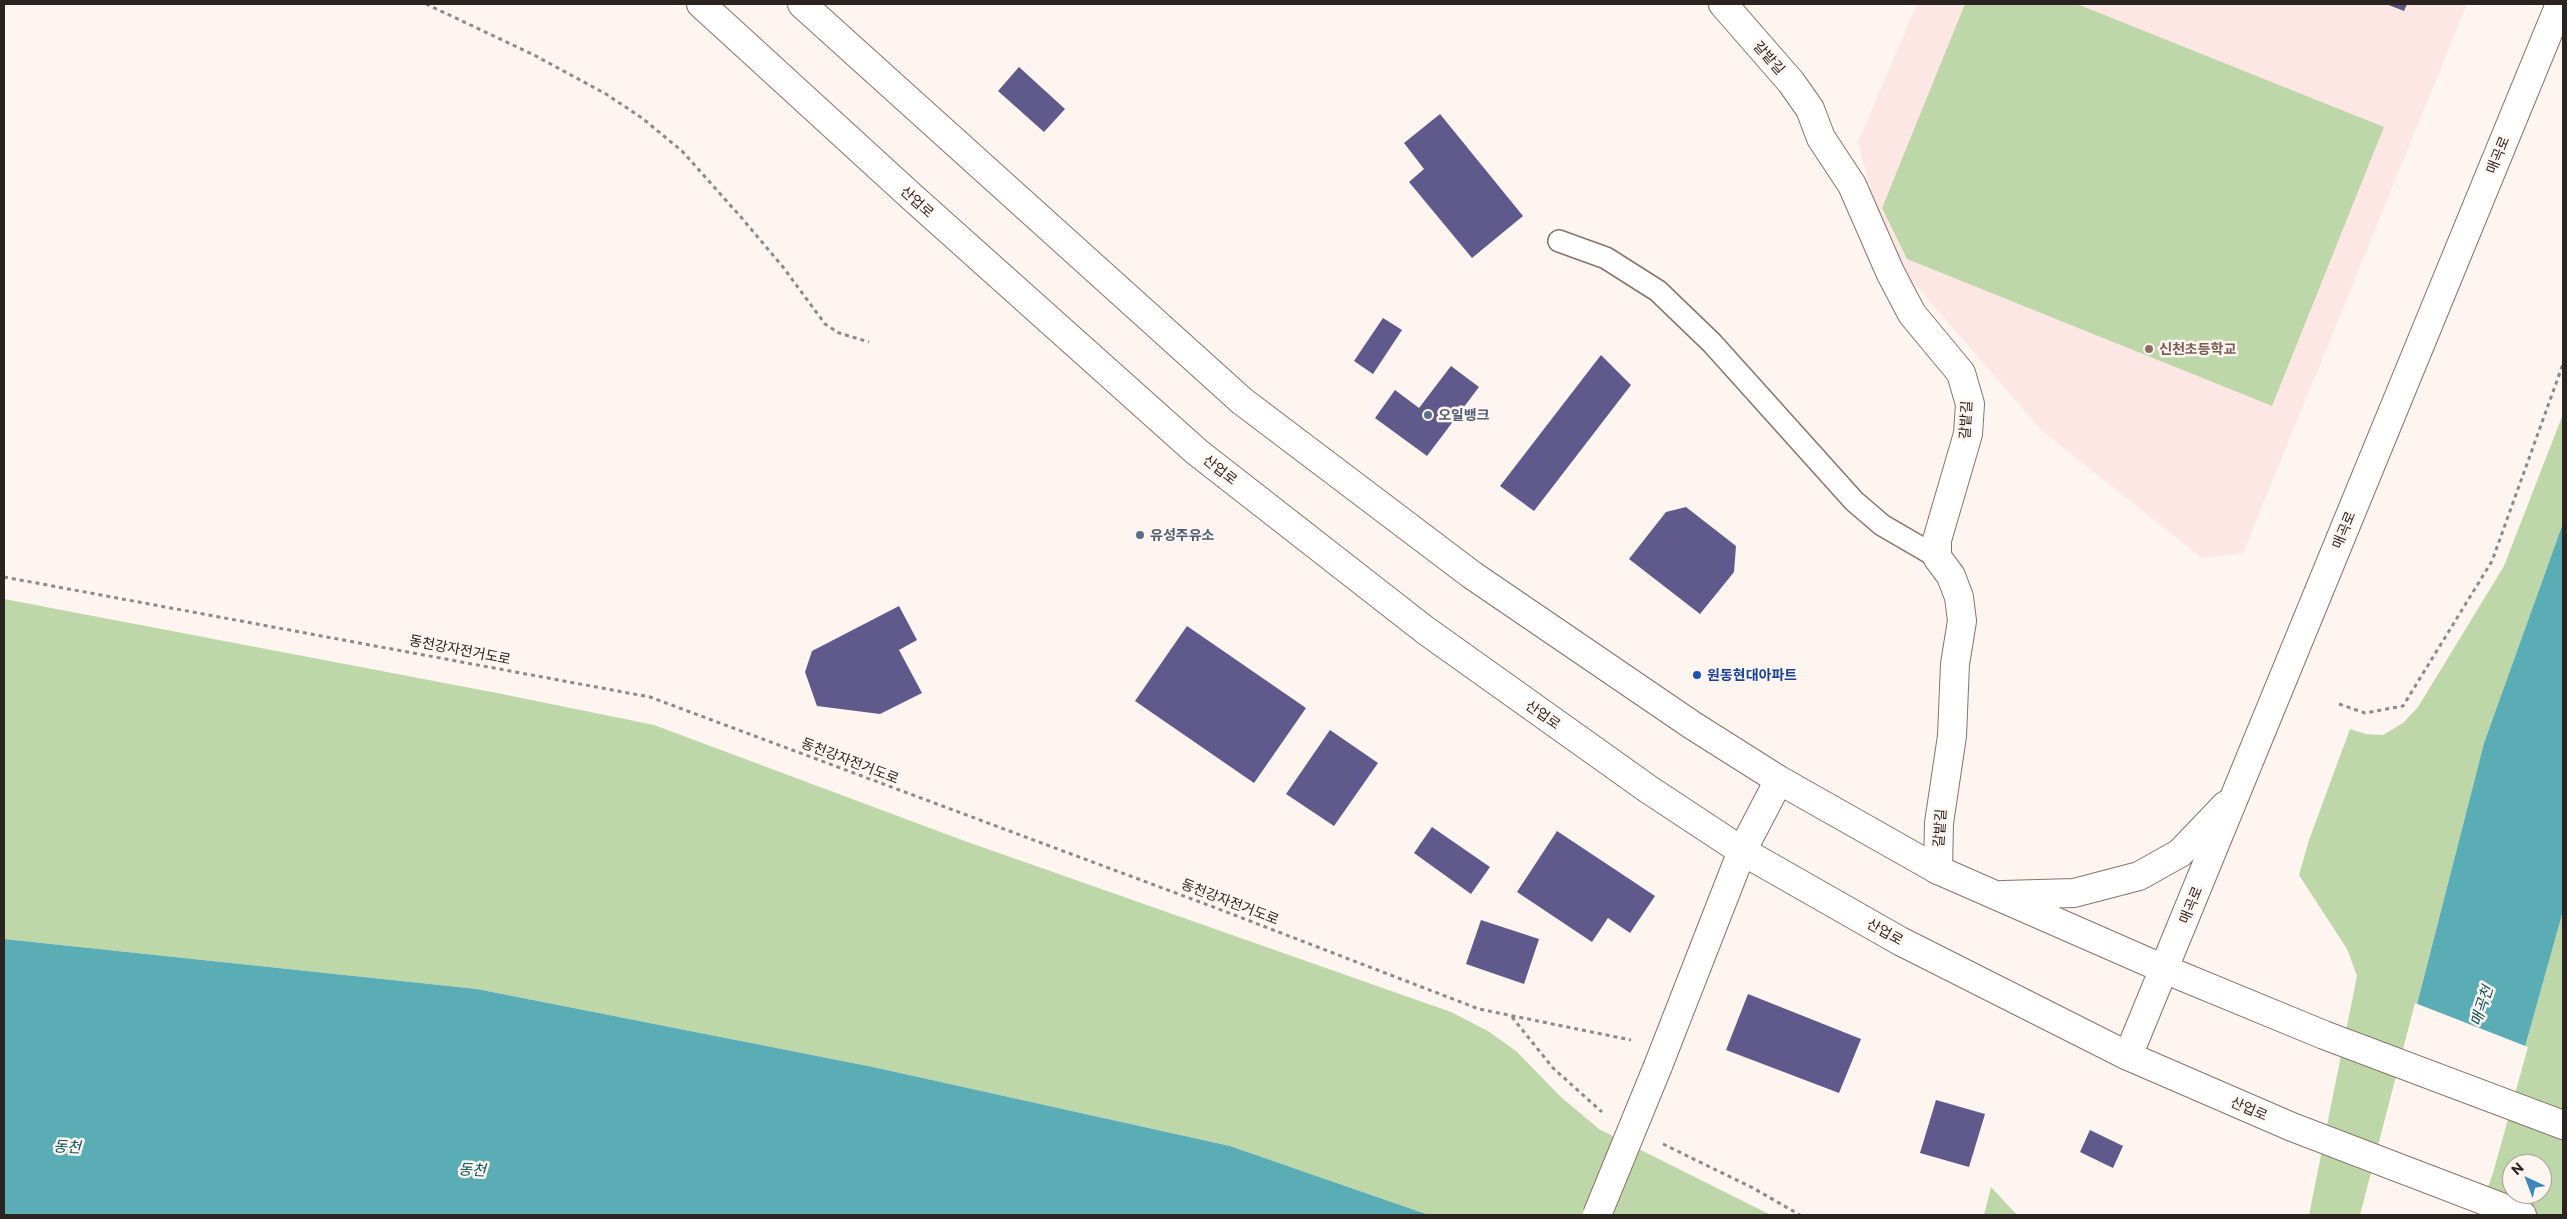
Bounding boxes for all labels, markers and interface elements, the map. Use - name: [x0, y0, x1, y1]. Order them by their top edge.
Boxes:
- street label: 갈밭길: [1750, 38, 1788, 78]
- street label: 매곡로: [2483, 134, 2513, 176]
- street label: 산업로: [897, 183, 937, 221]
- place label: 신천초등학교: [2159, 341, 2236, 357]
- marker: 신천초등학교: [2143, 343, 2155, 355]
- street label: 갈밭길: [1957, 400, 1975, 440]
- place label: 오일뱅크: [1438, 407, 1490, 423]
- marker: 오일뱅크: [1422, 409, 1434, 421]
- street label: 산업로: [1200, 451, 1240, 489]
- street label: 매곡로: [2329, 509, 2359, 551]
- place label: 유성주유소: [1150, 527, 1214, 543]
- marker: 유성주유소: [1134, 529, 1146, 541]
- street label: 동천강자전거도로: [408, 632, 512, 668]
- place label: 원동현대아파트: [1707, 667, 1797, 683]
- marker: 원동현대아파트: [1691, 669, 1703, 681]
- street label: 산업로: [1522, 697, 1564, 733]
- street label: 동천강자전거도로: [799, 735, 901, 787]
- street label: 갈밭길: [1930, 808, 1950, 848]
- street label: 동천강자전거도로: [1179, 876, 1281, 928]
- street label: 매곡로: [2176, 884, 2206, 926]
- street label: 산업로: [1864, 915, 1906, 949]
- water label: 매곡천: [2467, 984, 2497, 1028]
- street label: 산업로: [2228, 1094, 2270, 1124]
- water label: 동천: [53, 1137, 81, 1157]
- north arrow: [2502, 1154, 2552, 1204]
- text: N: [2507, 1159, 2527, 1178]
- water label: 동천: [458, 1160, 486, 1180]

